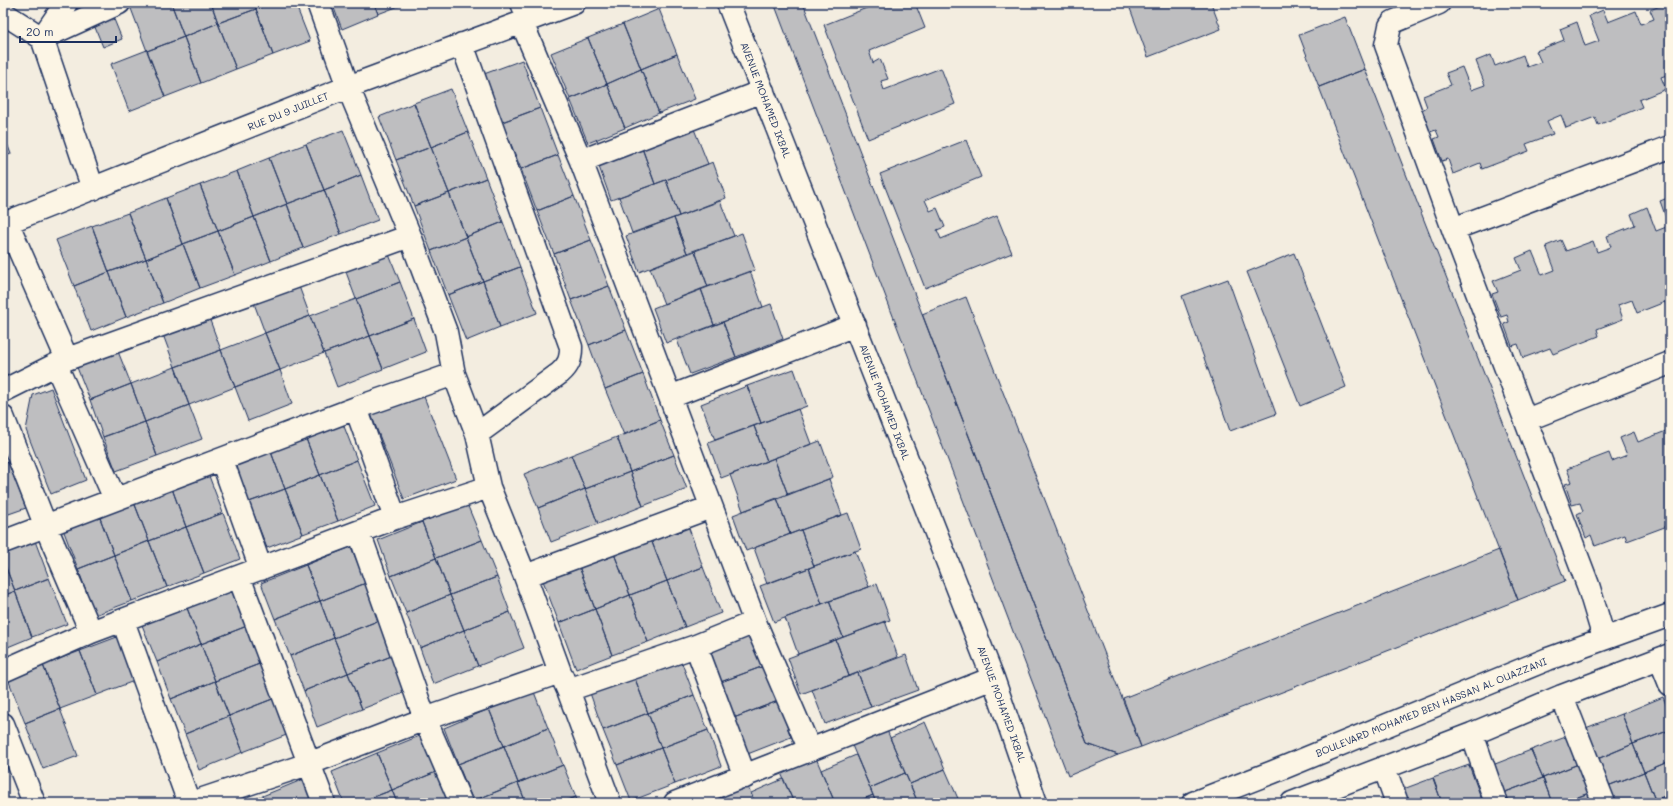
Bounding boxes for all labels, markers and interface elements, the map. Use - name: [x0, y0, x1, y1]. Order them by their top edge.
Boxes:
- scale bar: [20, 18, 116, 44]
- text: 20 m: [26, 23, 54, 39]
- street label: AVENUE MOHAMED IKBAL: [737, 40, 795, 161]
- street label: RUE DU 9 JUILLET: [245, 88, 331, 134]
- street label: AVENUE MOHAMED IKBAL: [856, 342, 914, 463]
- street label: AVENUE MOHAMED IKBAL: [974, 644, 1030, 765]
- street label: BOULEVARD MOHAMED BEN HASSAN AL OUAZZANI: [1313, 654, 1549, 760]

